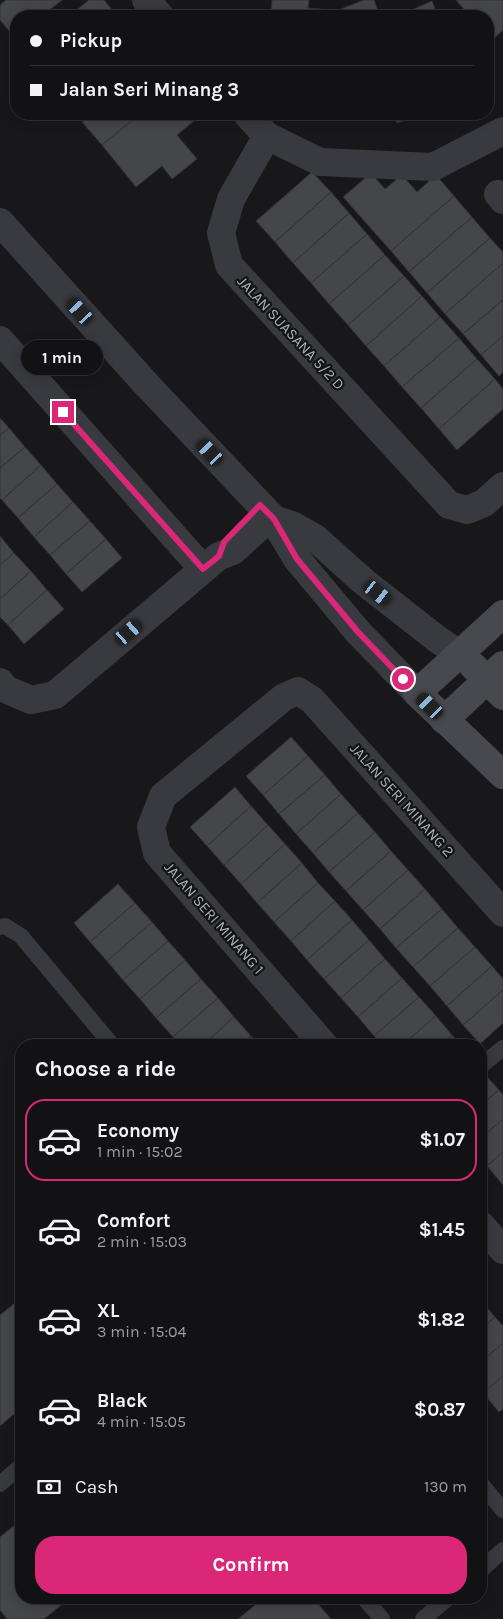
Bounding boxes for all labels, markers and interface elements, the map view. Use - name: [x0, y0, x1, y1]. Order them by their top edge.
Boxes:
- text: Pickup: [60, 30, 122, 52]
- text: Jalan Seri Minang 3: [60, 79, 239, 101]
- street label: JALAN SUASANA 5/2 D: [234, 272, 348, 394]
- car: [64, 295, 95, 327]
- callout: 1 min: [22, 340, 104, 374]
- text: 1 min: [42, 348, 82, 367]
- route end: [52, 401, 74, 423]
- car: [194, 436, 225, 468]
- car: [361, 578, 394, 608]
- car: [112, 616, 145, 648]
- route start: [392, 668, 414, 690]
- car: [413, 690, 446, 722]
- street label: JALAN SERI MINANG 2: [346, 740, 458, 860]
- street label: JALAN SERI MINANG 1: [160, 858, 268, 978]
- text: Choose a ride: [35, 1056, 176, 1082]
- icon: car: [37, 1118, 82, 1163]
- text: Economy: [97, 1120, 179, 1142]
- text: $1.07: [420, 1129, 465, 1151]
- text: 1 min · 15:02: [97, 1142, 183, 1161]
- icon: car: [37, 1208, 82, 1253]
- text: Comfort: [97, 1210, 171, 1232]
- text: $1.45: [419, 1219, 465, 1241]
- text: 2 min · 15:03: [97, 1232, 187, 1251]
- icon: car: [37, 1298, 82, 1343]
- text: XL: [97, 1300, 119, 1322]
- text: $1.82: [417, 1309, 465, 1331]
- text: 3 min · 15:04: [97, 1322, 187, 1341]
- icon: car: [37, 1388, 82, 1433]
- text: Black: [97, 1390, 148, 1412]
- text: $0.87: [414, 1399, 465, 1421]
- text: 4 min · 15:05: [97, 1412, 186, 1431]
- icon: cash: [35, 1473, 63, 1501]
- text: Cash: [75, 1476, 119, 1498]
- text: 130 m: [424, 1477, 467, 1496]
- button: Confirm: [35, 1536, 467, 1594]

